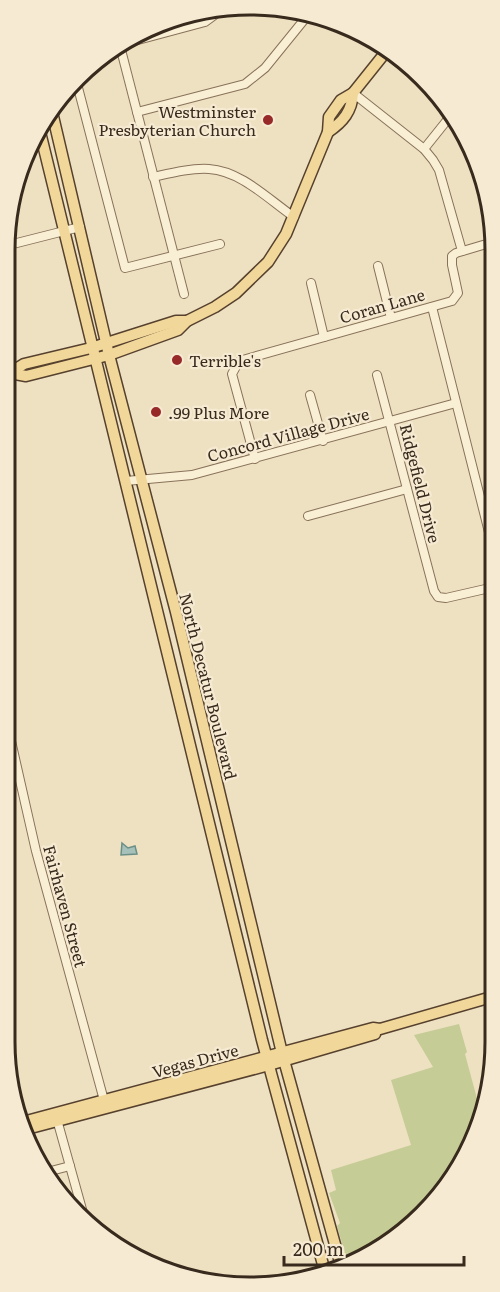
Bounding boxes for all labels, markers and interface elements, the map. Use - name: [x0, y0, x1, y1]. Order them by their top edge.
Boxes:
- place label: Westminster Presbyterian Church: [98, 99, 256, 141]
- marker: Westminster Presbyterian Church: [261, 113, 275, 127]
- street label: Coran Lane: [337, 281, 427, 329]
- place label: Terrible's: [189, 348, 261, 372]
- marker: Terrible's: [170, 353, 184, 367]
- place label: .99 Plus More: [168, 400, 269, 424]
- street label: Concord Village Drive: [204, 401, 372, 467]
- marker: .99 Plus More: [149, 405, 163, 419]
- street label: Ridgefield Drive: [395, 421, 447, 545]
- street label: North Decatur Boulevard: [174, 590, 244, 782]
- street label: Fairhaven Street: [38, 842, 94, 970]
- street label: Vegas Drive: [149, 1037, 241, 1083]
- scale bar: [284, 1229, 464, 1267]
- text: 200 m: [293, 1235, 344, 1262]

